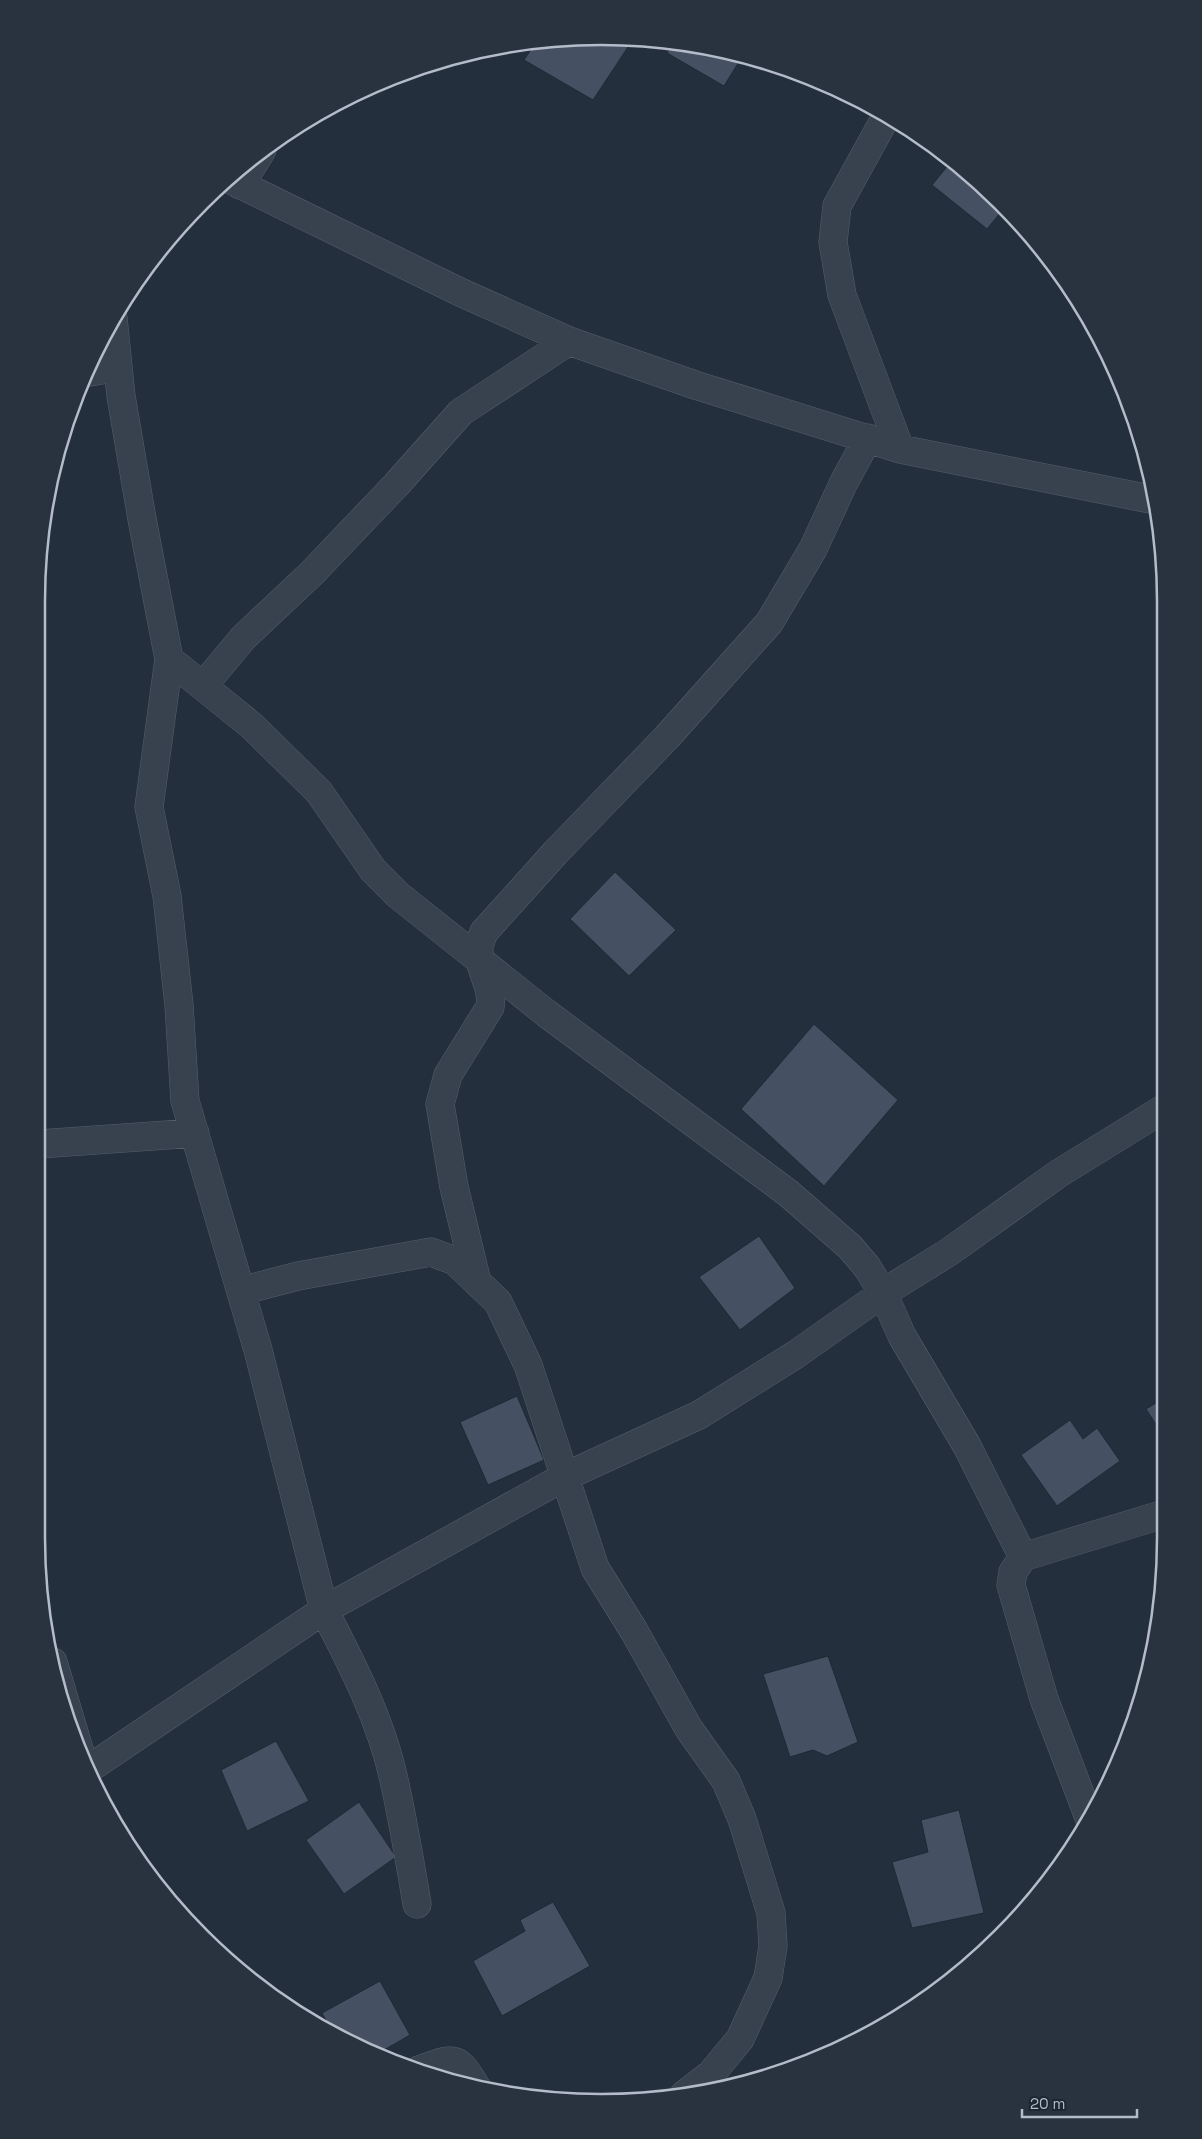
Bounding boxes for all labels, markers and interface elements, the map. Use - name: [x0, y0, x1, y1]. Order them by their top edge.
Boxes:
- scale bar: [1022, 2086, 1137, 2118]
- text: 20 m: [1030, 2094, 1065, 2113]

